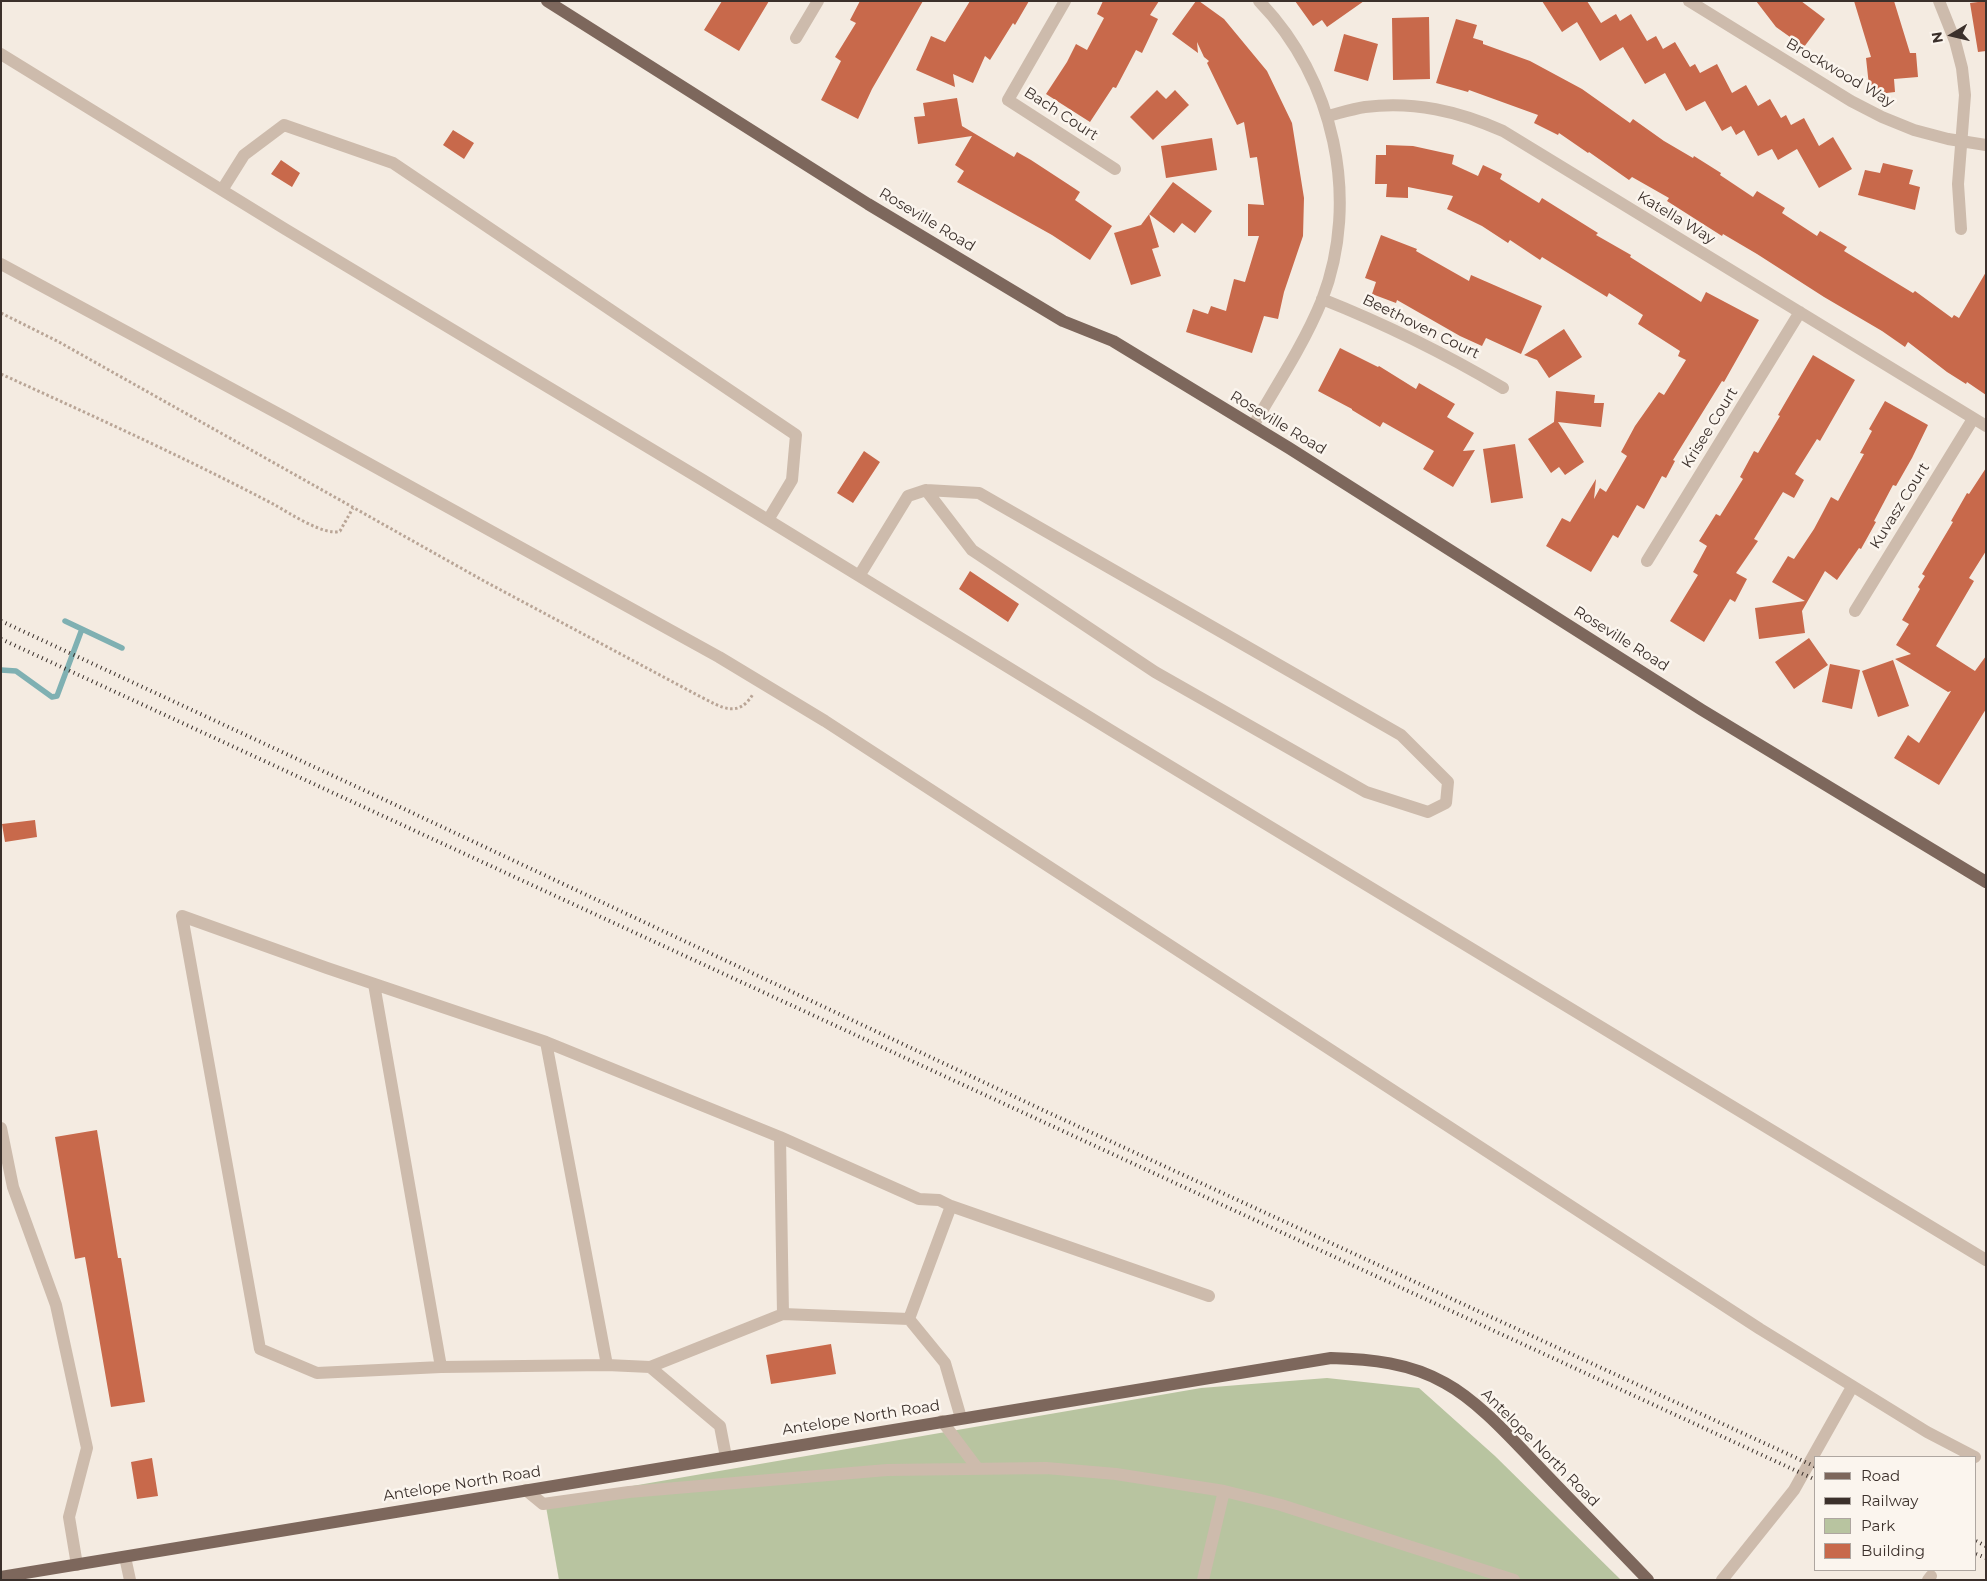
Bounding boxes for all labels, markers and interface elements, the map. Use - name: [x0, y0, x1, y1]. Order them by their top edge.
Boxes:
- north arrow: [1927, 10, 1977, 60]
- text: N: [1927, 30, 1947, 44]
- street label: Brockwood Way: [1783, 35, 1897, 111]
- street label: Bach Court: [1021, 83, 1101, 145]
- street label: Roseville Road: [876, 184, 978, 256]
- street label: Katella Way: [1634, 188, 1718, 248]
- street label: Beethoven Court: [1360, 291, 1482, 363]
- street label: Krisee Court: [1678, 384, 1742, 472]
- street label: Roseville Road: [1227, 387, 1329, 459]
- street label: Kuvasz Court: [1866, 460, 1934, 552]
- street label: Roseville Road: [1570, 603, 1672, 675]
- street label: Antelope North Road: [1477, 1385, 1603, 1511]
- street label: Antelope North Road: [781, 1397, 941, 1439]
- legend: [1814, 1456, 1977, 1571]
- street label: Antelope North Road: [382, 1463, 542, 1505]
- text: Road: [1861, 1466, 1900, 1485]
- text: Railway: [1861, 1491, 1918, 1510]
- text: Park: [1861, 1516, 1895, 1535]
- text: Building: [1861, 1541, 1925, 1560]

